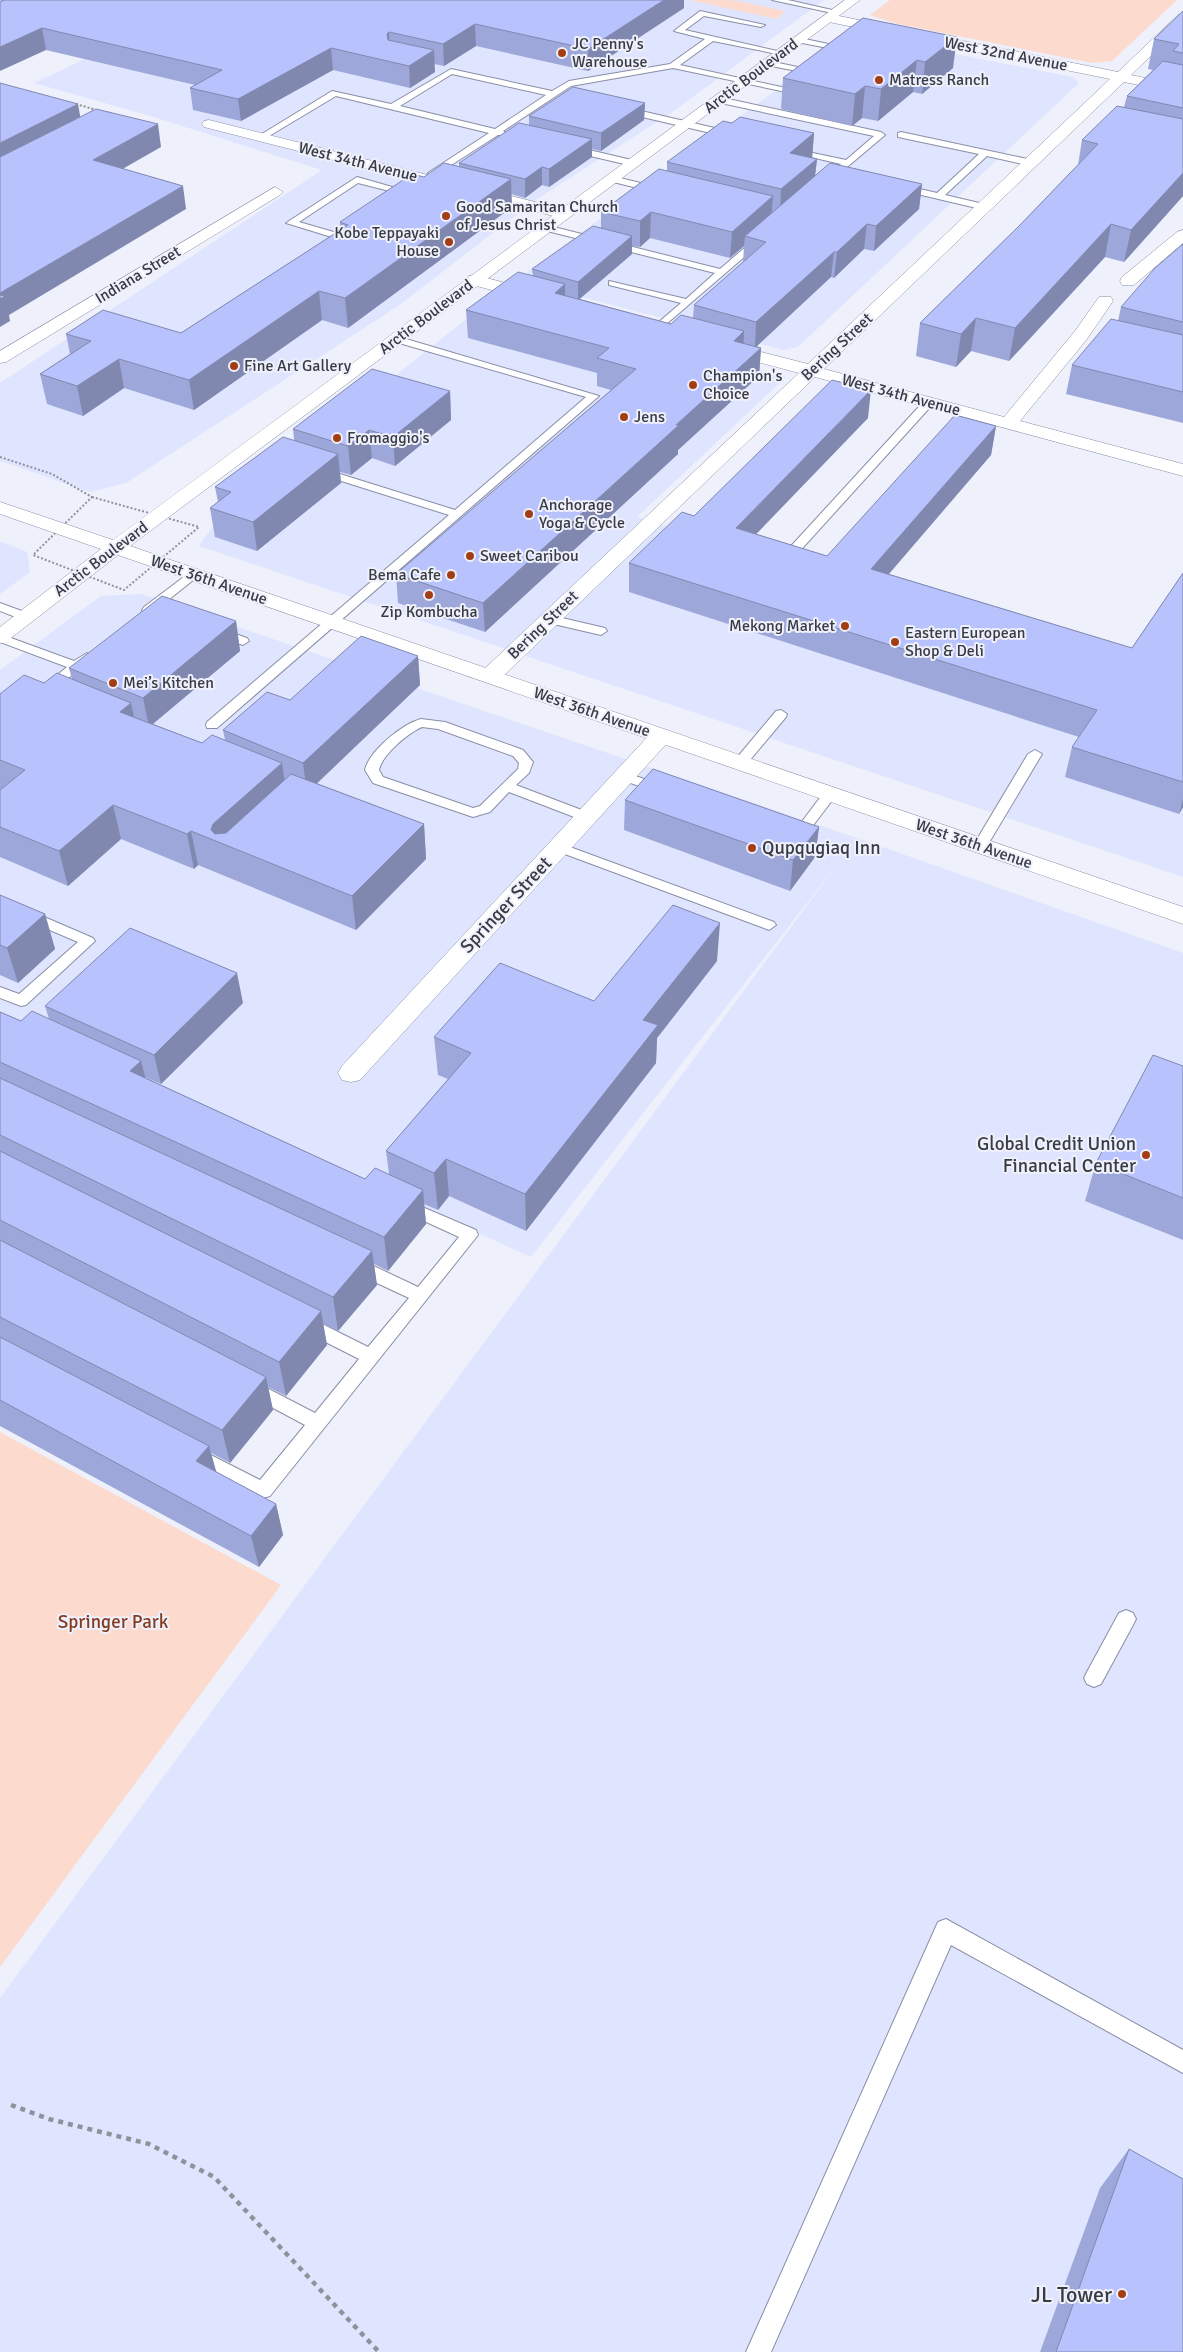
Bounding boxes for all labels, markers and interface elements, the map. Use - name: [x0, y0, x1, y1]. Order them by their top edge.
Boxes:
- street label: West 32nd Avenue: [943, 32, 1069, 76]
- place label: JC Penny's Warehouse: [572, 34, 648, 72]
- street label: Arctic Boulevard: [700, 34, 802, 118]
- marker: JC Penny's Warehouse: [556, 47, 568, 59]
- place label: Matress Ranch: [889, 70, 989, 90]
- marker: Matress Ranch: [873, 74, 885, 86]
- street label: West 34th Avenue: [296, 138, 420, 186]
- place label: Good Samaritan Church of Jesus Christ: [456, 197, 618, 235]
- marker: Good Samaritan Church of Jesus Christ: [440, 210, 452, 222]
- place label: Kobe Teppayaki House: [334, 223, 439, 261]
- marker: Kobe Teppayaki House: [443, 236, 455, 248]
- street label: Indiana Street: [92, 241, 185, 308]
- street label: Arctic Boulevard: [375, 275, 477, 359]
- street label: Bering Street: [797, 309, 877, 385]
- place label: Fine Art Gallery: [244, 356, 352, 376]
- marker: Fine Art Gallery: [228, 360, 240, 372]
- place label: Champion's Choice: [703, 366, 782, 404]
- street label: West 34th Avenue: [839, 370, 963, 420]
- marker: Champion's Choice: [687, 379, 699, 391]
- place label: Jens: [634, 407, 665, 427]
- marker: Jens: [618, 411, 630, 423]
- place label: Fromaggio's: [347, 428, 429, 448]
- marker: Fromaggio's: [331, 432, 343, 444]
- place label: Anchorage Yoga & Cycle: [539, 495, 625, 533]
- marker: Anchorage Yoga & Cycle: [523, 508, 535, 520]
- street label: Arctic Boulevard: [50, 517, 152, 601]
- place label: Sweet Caribou: [480, 546, 579, 566]
- marker: Sweet Caribou: [464, 550, 476, 562]
- street label: West 36th Avenue: [148, 551, 270, 609]
- place label: Bema Cafe: [368, 565, 441, 585]
- marker: Bema Cafe: [445, 569, 457, 581]
- street label: Bering Street: [503, 586, 583, 664]
- marker: Zip Kombucha: [423, 589, 435, 601]
- place label: Zip Kombucha: [380, 602, 478, 622]
- place label: Mekong Market: [729, 616, 835, 636]
- marker: Mekong Market: [839, 620, 851, 632]
- place label: Eastern European Shop & Deli: [905, 623, 1026, 661]
- marker: Eastern European Shop & Deli: [889, 636, 901, 648]
- place label: Mei’s Kitchen: [123, 673, 214, 693]
- marker: Mei’s Kitchen: [107, 677, 119, 689]
- street label: West 36th Avenue: [531, 683, 653, 741]
- street label: West 36th Avenue: [913, 815, 1035, 873]
- place label: Qupqugiaq Inn: [762, 836, 881, 860]
- marker: Qupqugiaq Inn: [746, 842, 758, 854]
- street label: Springer Street: [455, 851, 557, 958]
- place label: Global Credit Union Financial Center: [977, 1132, 1136, 1178]
- marker: Global Credit Union Financial Center: [1140, 1149, 1152, 1161]
- park label: Springer Park: [58, 1610, 169, 1634]
- place label: JL Tower: [1031, 2281, 1112, 2308]
- marker: JL Tower: [1116, 2288, 1128, 2300]

